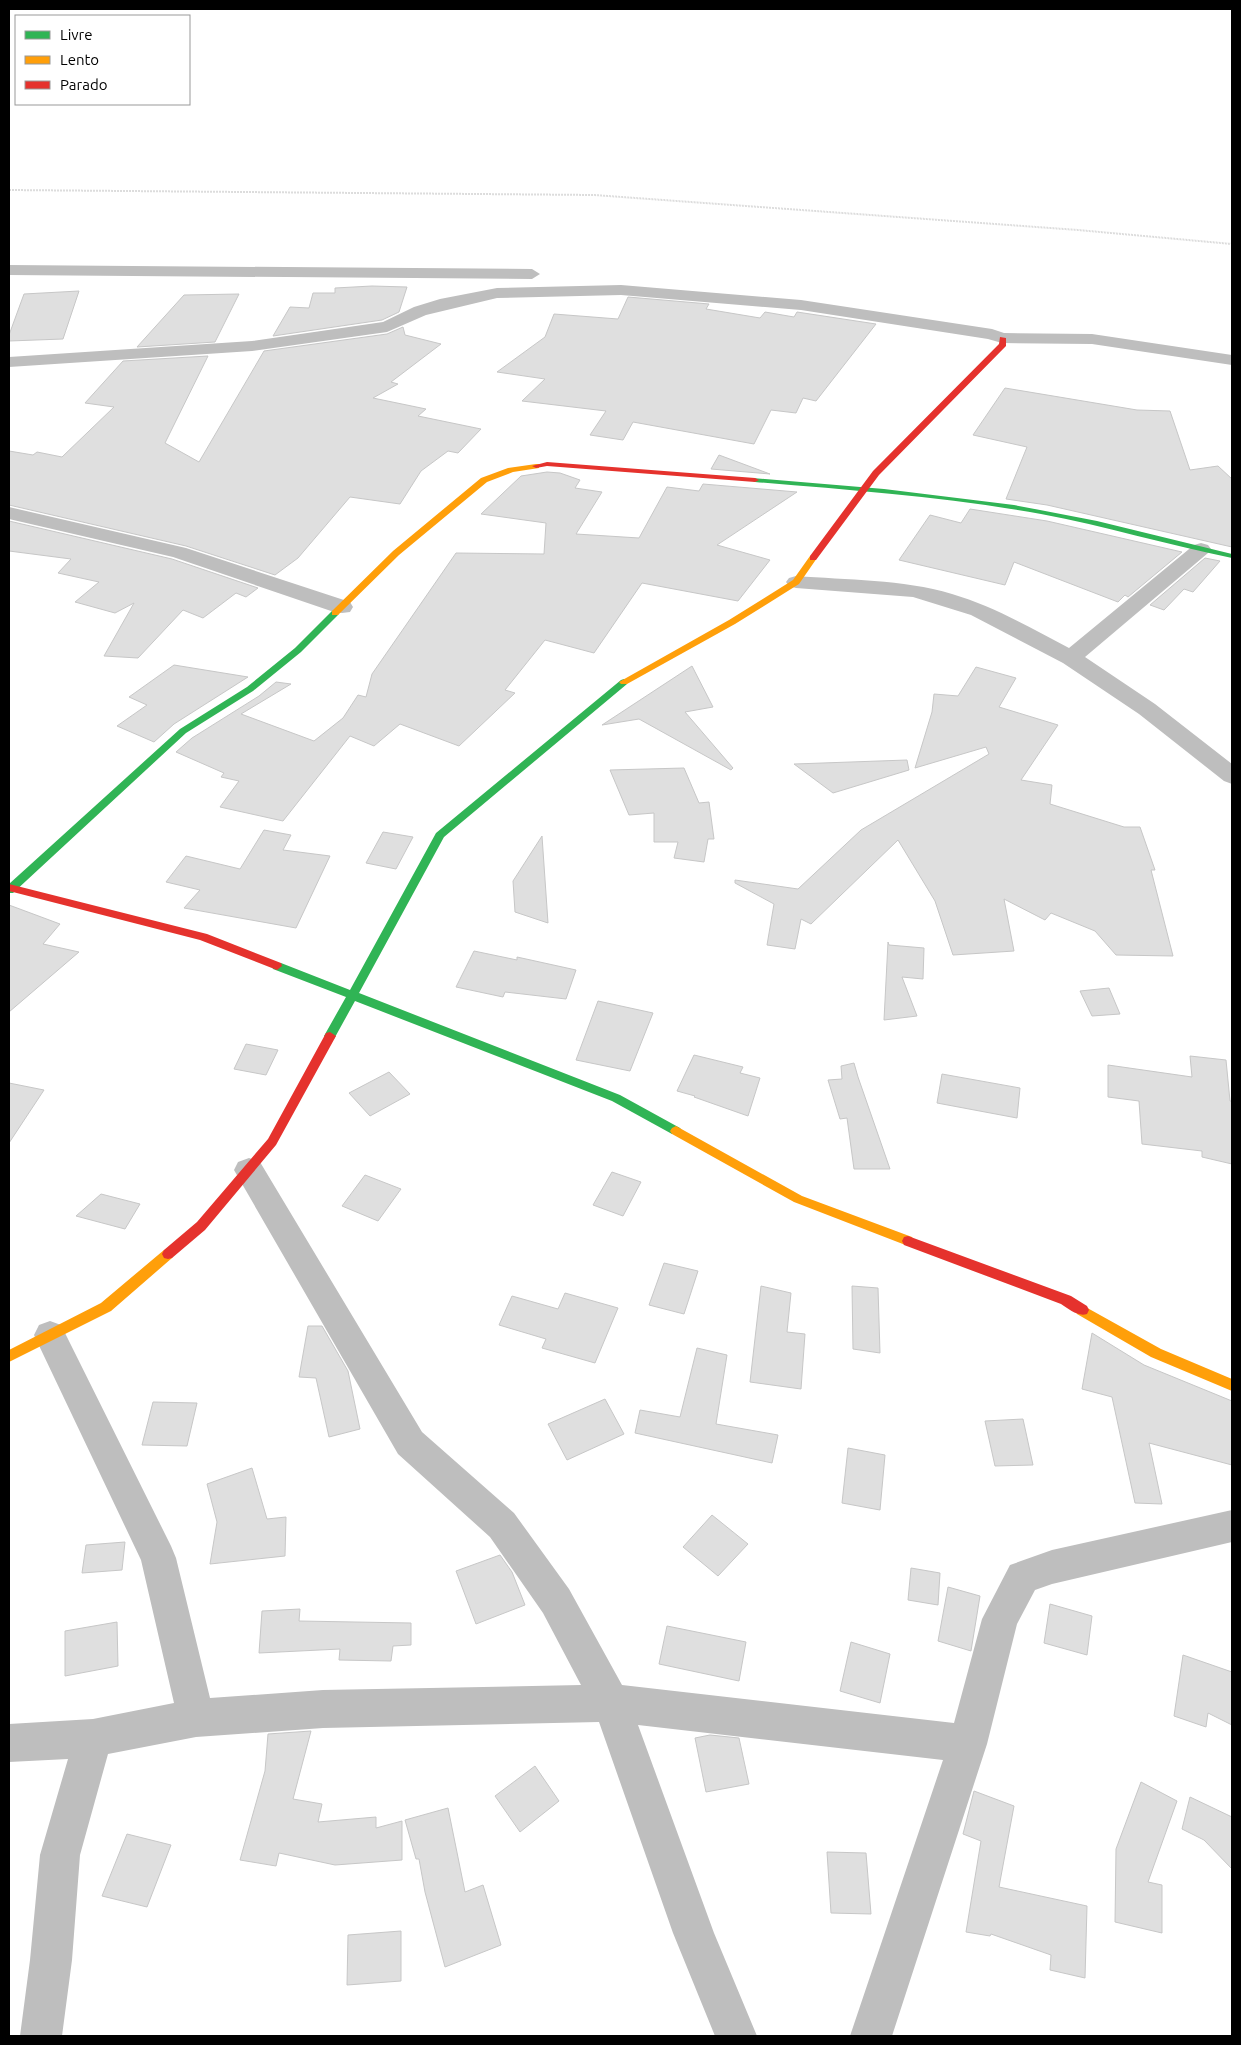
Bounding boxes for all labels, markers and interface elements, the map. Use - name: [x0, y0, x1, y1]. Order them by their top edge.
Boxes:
- legend: [15, 15, 190, 105]
- text: Livre: [60, 26, 93, 43]
- text: Lento: [60, 51, 99, 68]
- text: Parado: [60, 76, 107, 93]

